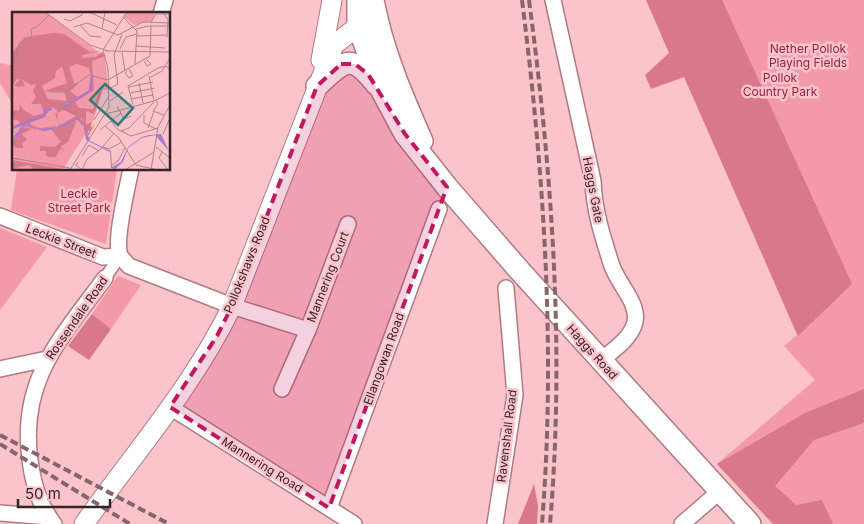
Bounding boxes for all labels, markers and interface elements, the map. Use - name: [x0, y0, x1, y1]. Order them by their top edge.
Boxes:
- inset map: [12, 12, 170, 170]
- park label: Nether Pollok Playing Fields: [769, 41, 847, 70]
- park label: Pollok Country Park: [743, 70, 818, 99]
- street label: Haggs Gate: [580, 156, 607, 224]
- park label: Leckie Street Park: [48, 186, 111, 215]
- street label: Pollokshaws Road: [220, 214, 273, 315]
- street label: Leckie Street: [24, 220, 99, 261]
- street label: Mannering Court: [303, 229, 352, 324]
- street label: Rossendale Road: [42, 273, 111, 362]
- street label: Ellangowan Road: [360, 311, 407, 407]
- street label: Haggs Road: [564, 321, 621, 382]
- street label: Ravenshall Road: [493, 389, 520, 483]
- street label: Mannering Road: [219, 434, 306, 496]
- scale bar: [18, 476, 110, 508]
- text: 50 m: [25, 484, 61, 503]

